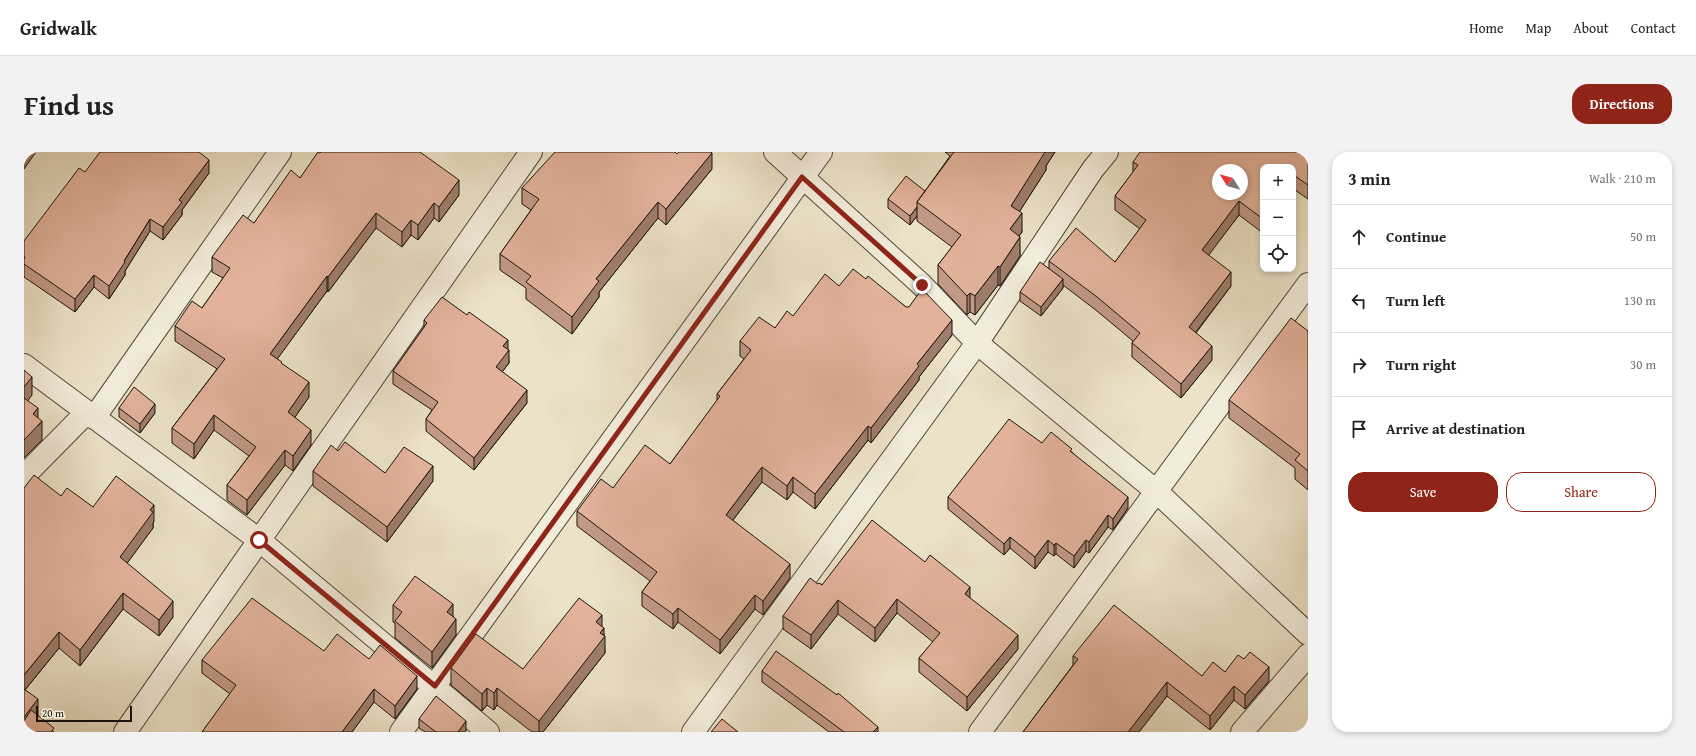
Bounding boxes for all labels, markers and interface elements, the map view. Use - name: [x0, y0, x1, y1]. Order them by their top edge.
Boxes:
- text: Gridwalk: [20, 14, 97, 42]
- text: Home: [1469, 18, 1504, 38]
- text: Map: [1526, 18, 1551, 38]
- text: About: [1573, 18, 1609, 38]
- text: Contact: [1631, 18, 1676, 38]
- text: Find us: [24, 84, 114, 125]
- button: Directions: [1572, 84, 1672, 124]
- north arrow: [1212, 164, 1248, 200]
- map controls: [1260, 164, 1296, 272]
- button: +: [1260, 164, 1296, 200]
- text: 3 min: [1348, 166, 1390, 191]
- text: Walk · 210 m: [1589, 169, 1656, 188]
- button: −: [1260, 200, 1296, 236]
- icon: ahead: [1348, 226, 1370, 248]
- text: Continue: [1386, 226, 1447, 247]
- text: 50 m: [1630, 227, 1656, 246]
- button: locate: [1260, 236, 1296, 272]
- route end: [913, 276, 931, 294]
- icon: left: [1348, 290, 1370, 312]
- text: Turn left: [1386, 290, 1445, 311]
- text: 130 m: [1624, 291, 1656, 310]
- icon: right: [1348, 354, 1370, 376]
- text: Turn right: [1386, 354, 1457, 375]
- text: 30 m: [1630, 355, 1656, 374]
- icon: arrive: [1348, 418, 1370, 440]
- text: Arrive at destination: [1386, 418, 1525, 439]
- button: Save: [1348, 472, 1498, 512]
- button: Share: [1506, 472, 1656, 512]
- route start: [250, 531, 268, 549]
- scale bar: [36, 704, 132, 723]
- text: 20 m: [42, 705, 64, 721]

